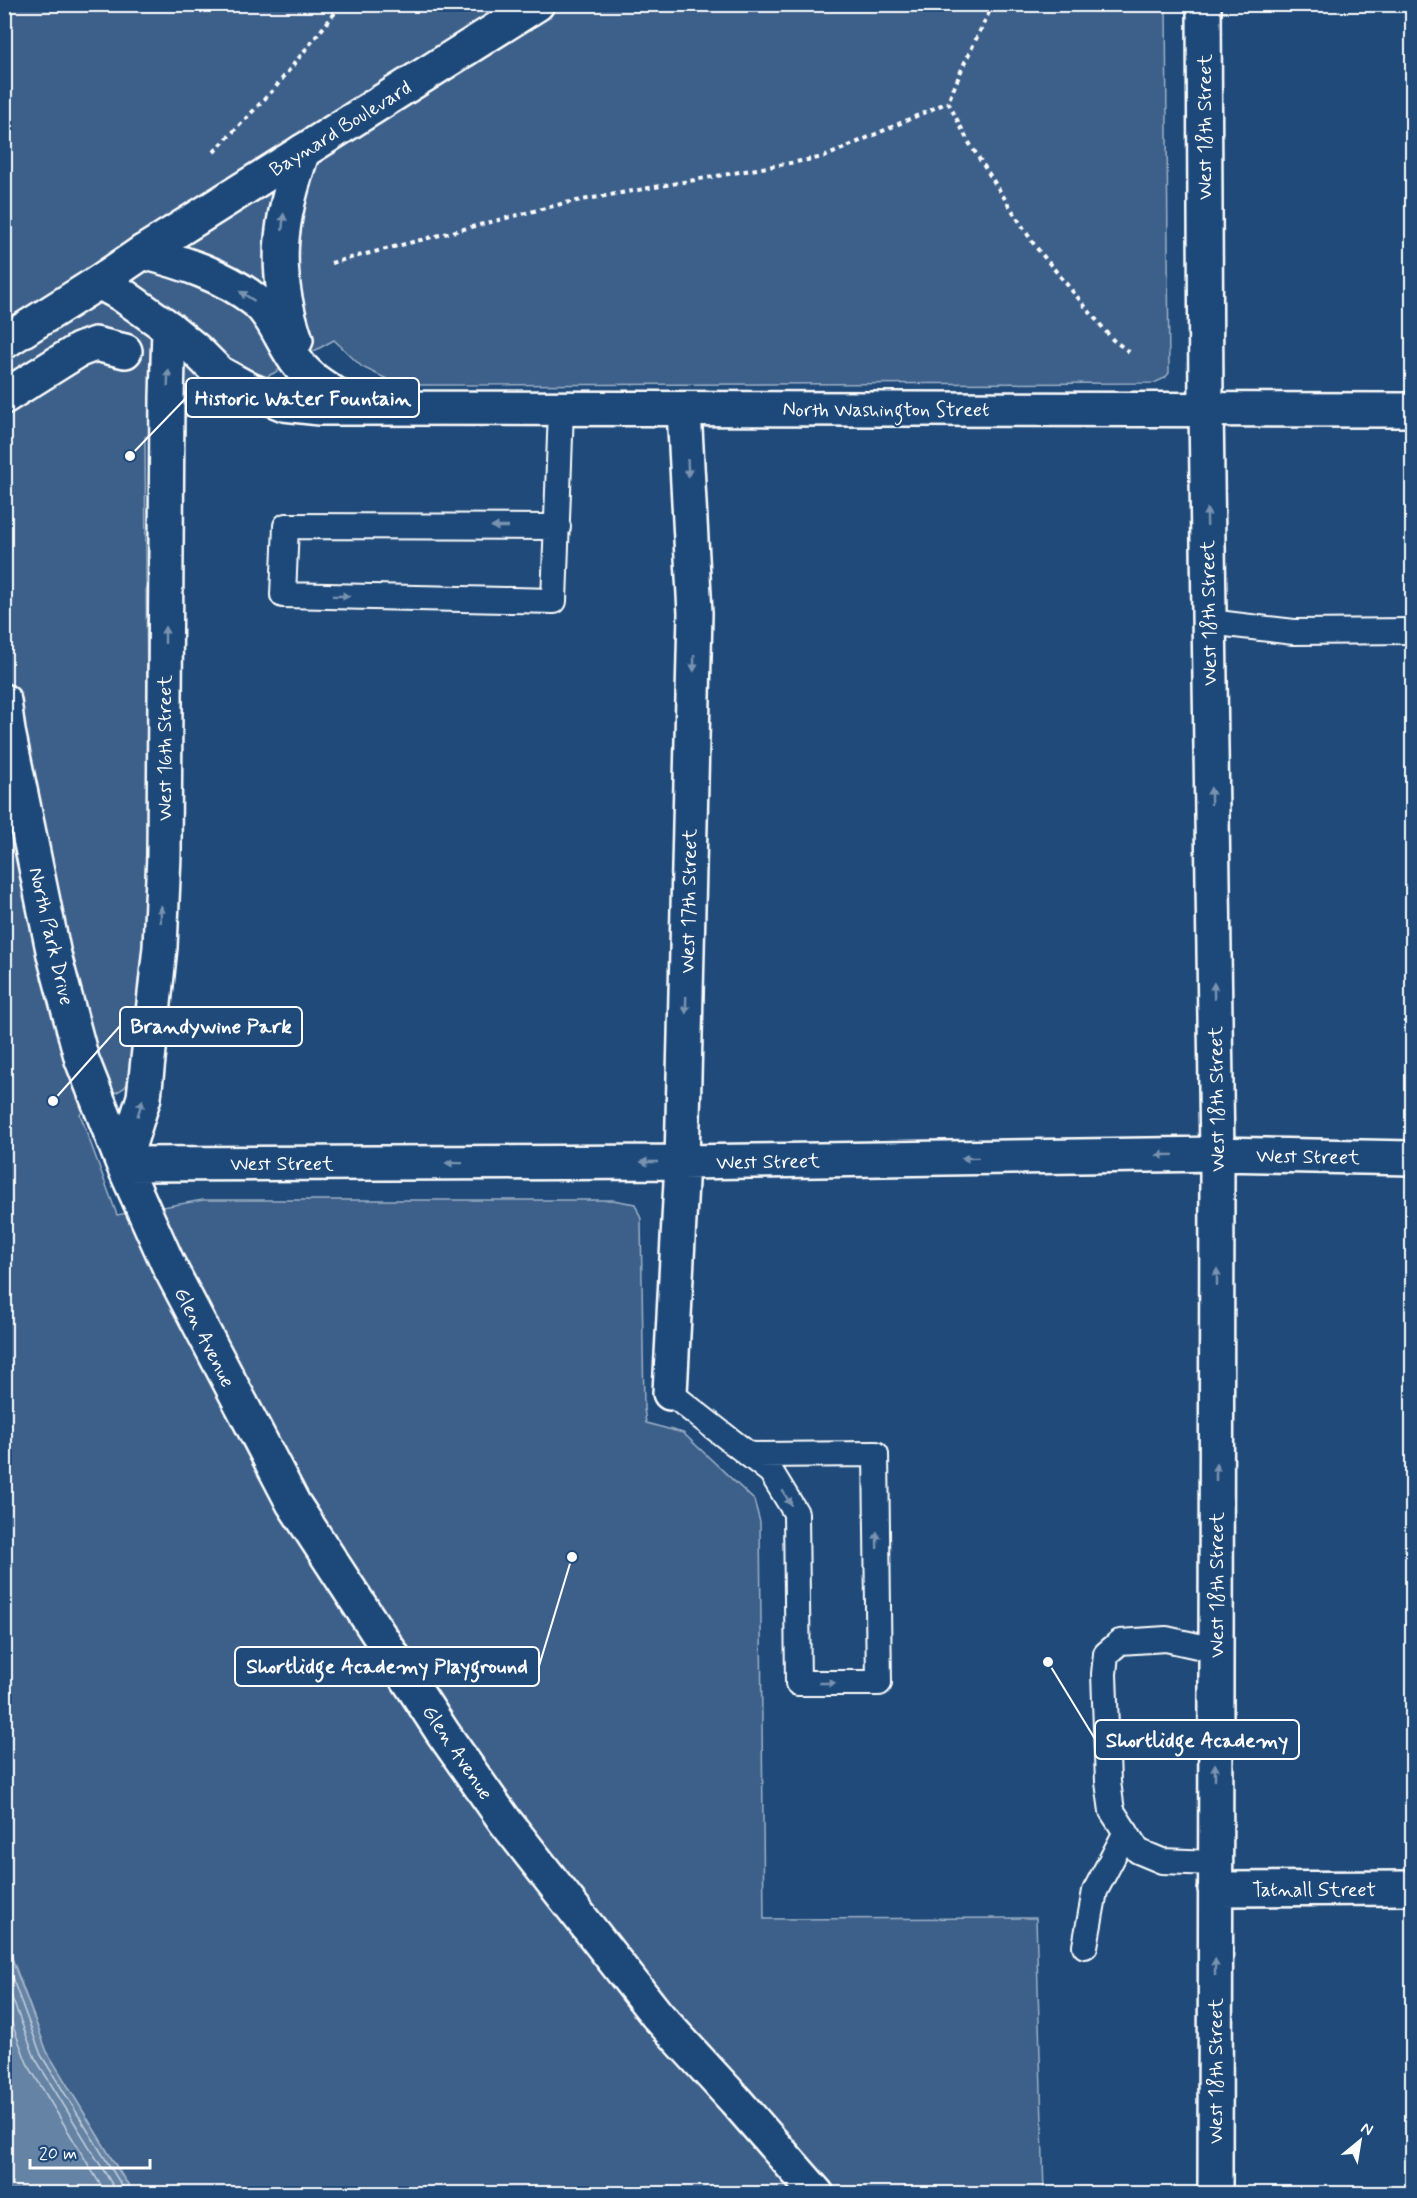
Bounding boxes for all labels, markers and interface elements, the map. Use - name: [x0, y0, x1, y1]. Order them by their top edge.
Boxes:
- street label: West 18th Street: [1192, 54, 1219, 200]
- street label: Baynard Boulevard: [265, 75, 417, 184]
- one-way arrow: [278, 213, 288, 232]
- one-way arrow: [239, 291, 255, 302]
- one-way arrow: [163, 368, 172, 387]
- callout: Historic Water Fountain: [186, 378, 419, 417]
- text: Historic Water Fountain: [195, 385, 412, 413]
- street label: North Washington Street: [782, 397, 990, 426]
- one-way arrow: [683, 458, 692, 477]
- one-way arrow: [1202, 507, 1212, 526]
- one-way arrow: [490, 522, 509, 532]
- street label: West 18th Street: [1195, 540, 1224, 686]
- one-way arrow: [332, 592, 351, 601]
- one-way arrow: [160, 626, 170, 645]
- one-way arrow: [689, 653, 699, 672]
- street label: West 16th Street: [152, 675, 179, 821]
- one-way arrow: [1206, 786, 1216, 805]
- street label: West 17th Street: [675, 828, 704, 974]
- street label: North Park Drive: [22, 865, 80, 1008]
- one-way arrow: [157, 905, 166, 924]
- one-way arrow: [1209, 981, 1219, 1000]
- one-way arrow: [681, 995, 691, 1014]
- callout: Brandywine Park: [120, 1007, 302, 1046]
- text: Brandywine Park: [130, 1013, 292, 1041]
- street label: West 18th Street: [1203, 1026, 1232, 1172]
- one-way arrow: [136, 1099, 145, 1117]
- street label: West Street: [1256, 1143, 1360, 1172]
- street label: West Street: [716, 1148, 820, 1177]
- one-way arrow: [1156, 1150, 1175, 1160]
- street label: West Street: [230, 1151, 334, 1178]
- one-way arrow: [961, 1153, 980, 1163]
- one-way arrow: [640, 1157, 659, 1167]
- one-way arrow: [445, 1158, 464, 1168]
- one-way arrow: [1212, 1268, 1221, 1287]
- street label: Glen Avenue: [167, 1283, 240, 1392]
- one-way arrow: [1211, 1463, 1221, 1482]
- one-way arrow: [781, 1490, 792, 1506]
- street label: West 18th Street: [1204, 1512, 1231, 1658]
- one-way arrow: [872, 1530, 882, 1549]
- callout: Shortlidge Academy Playground: [235, 1647, 539, 1686]
- text: Shortlidge Academy Playground: [246, 1653, 528, 1683]
- one-way arrow: [818, 1678, 837, 1688]
- street label: Glen Avenue: [415, 1700, 498, 1806]
- callout: Shortlidge Academy: [1095, 1720, 1299, 1759]
- text: Shortlidge Academy: [1106, 1727, 1288, 1757]
- one-way arrow: [1210, 1763, 1220, 1782]
- street label: Tatnall Street: [1252, 1877, 1376, 1904]
- one-way arrow: [1210, 1958, 1220, 1977]
- street label: West 18th Street: [1203, 1998, 1230, 2144]
- north arrow: [1330, 2111, 1390, 2171]
- text: N: [1357, 2118, 1377, 2141]
- scale bar: [30, 2132, 150, 2170]
- text: 20 m: [39, 2142, 77, 2166]

